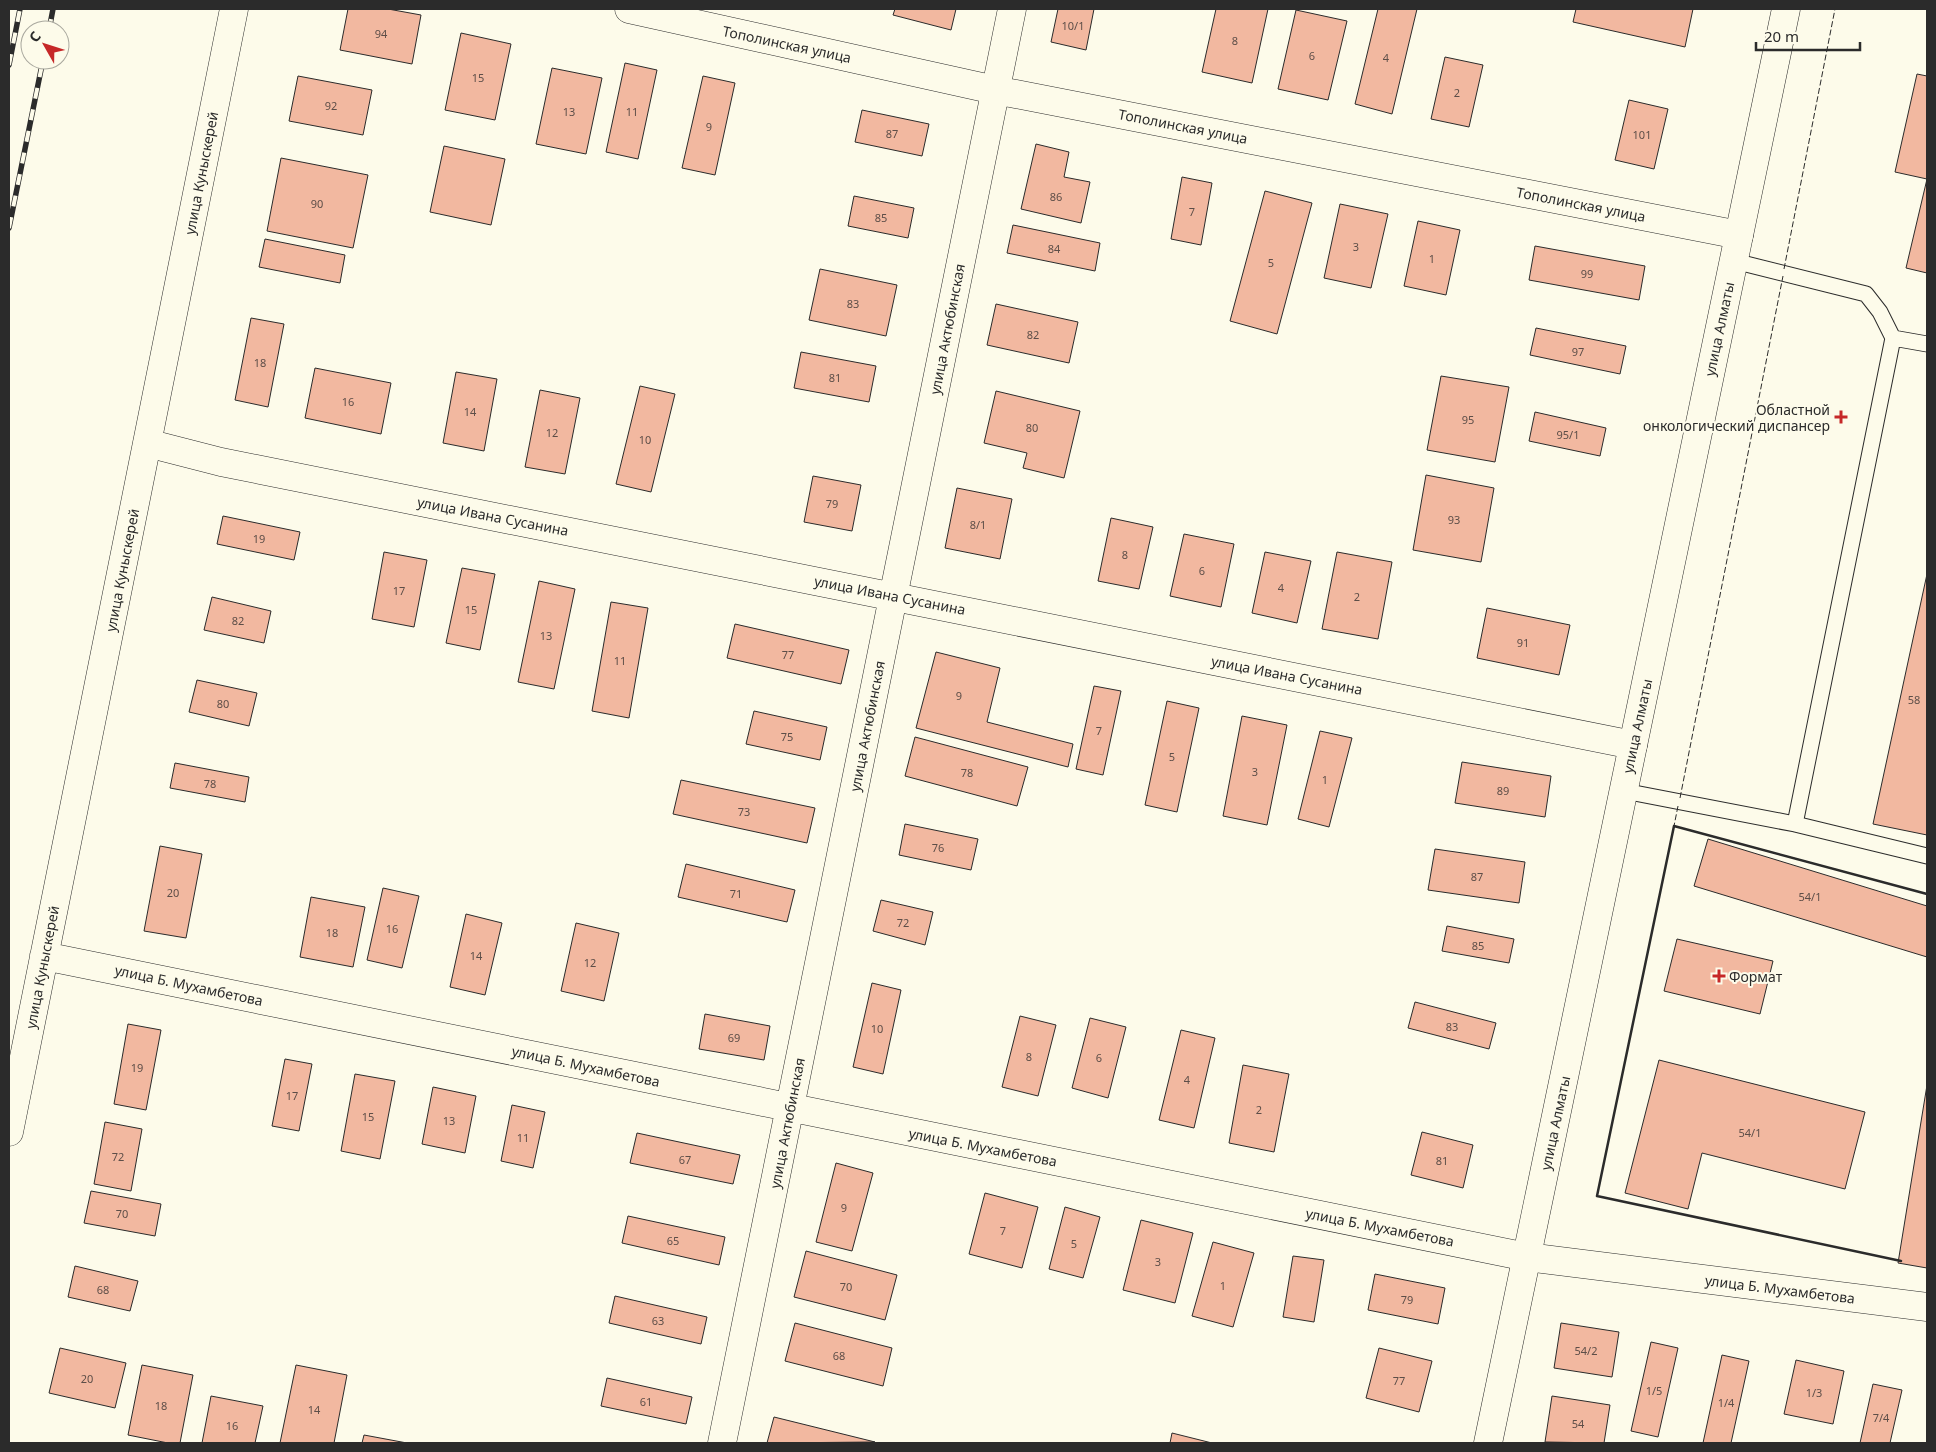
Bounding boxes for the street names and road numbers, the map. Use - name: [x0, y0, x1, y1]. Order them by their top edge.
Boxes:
- street label: Тополинская улица: [721, 21, 853, 67]
- street label: Тополинская улица: [1117, 104, 1249, 148]
- street label: улица Куныскерей: [180, 110, 222, 236]
- street label: Тополинская улица: [1515, 182, 1647, 226]
- street label: улица Актюбинская: [925, 262, 969, 396]
- street label: улица Алматы: [1700, 280, 1738, 378]
- street label: улица Ивана Сусанина: [416, 492, 570, 540]
- street label: улица Куныскерей: [101, 507, 143, 633]
- street label: улица Ивана Сусанина: [813, 571, 967, 619]
- street label: улица Ивана Сусанина: [1210, 651, 1364, 699]
- street label: улица Актюбинская: [845, 659, 889, 793]
- street label: улица Алматы: [1618, 677, 1656, 775]
- street label: улица Куныскерей: [21, 904, 63, 1030]
- street label: улица Б. Мухамбетова: [113, 960, 265, 1010]
- street label: улица Б. Мухамбетова: [510, 1041, 662, 1091]
- street label: улица Актюбинская: [765, 1056, 809, 1190]
- street label: улица Алматы: [1536, 1074, 1574, 1172]
- street label: улица Б. Мухамбетова: [907, 1123, 1059, 1171]
- street label: улица Б. Мухамбетова: [1304, 1203, 1456, 1251]
- street label: улица Б. Мухамбетова: [1704, 1270, 1856, 1308]

